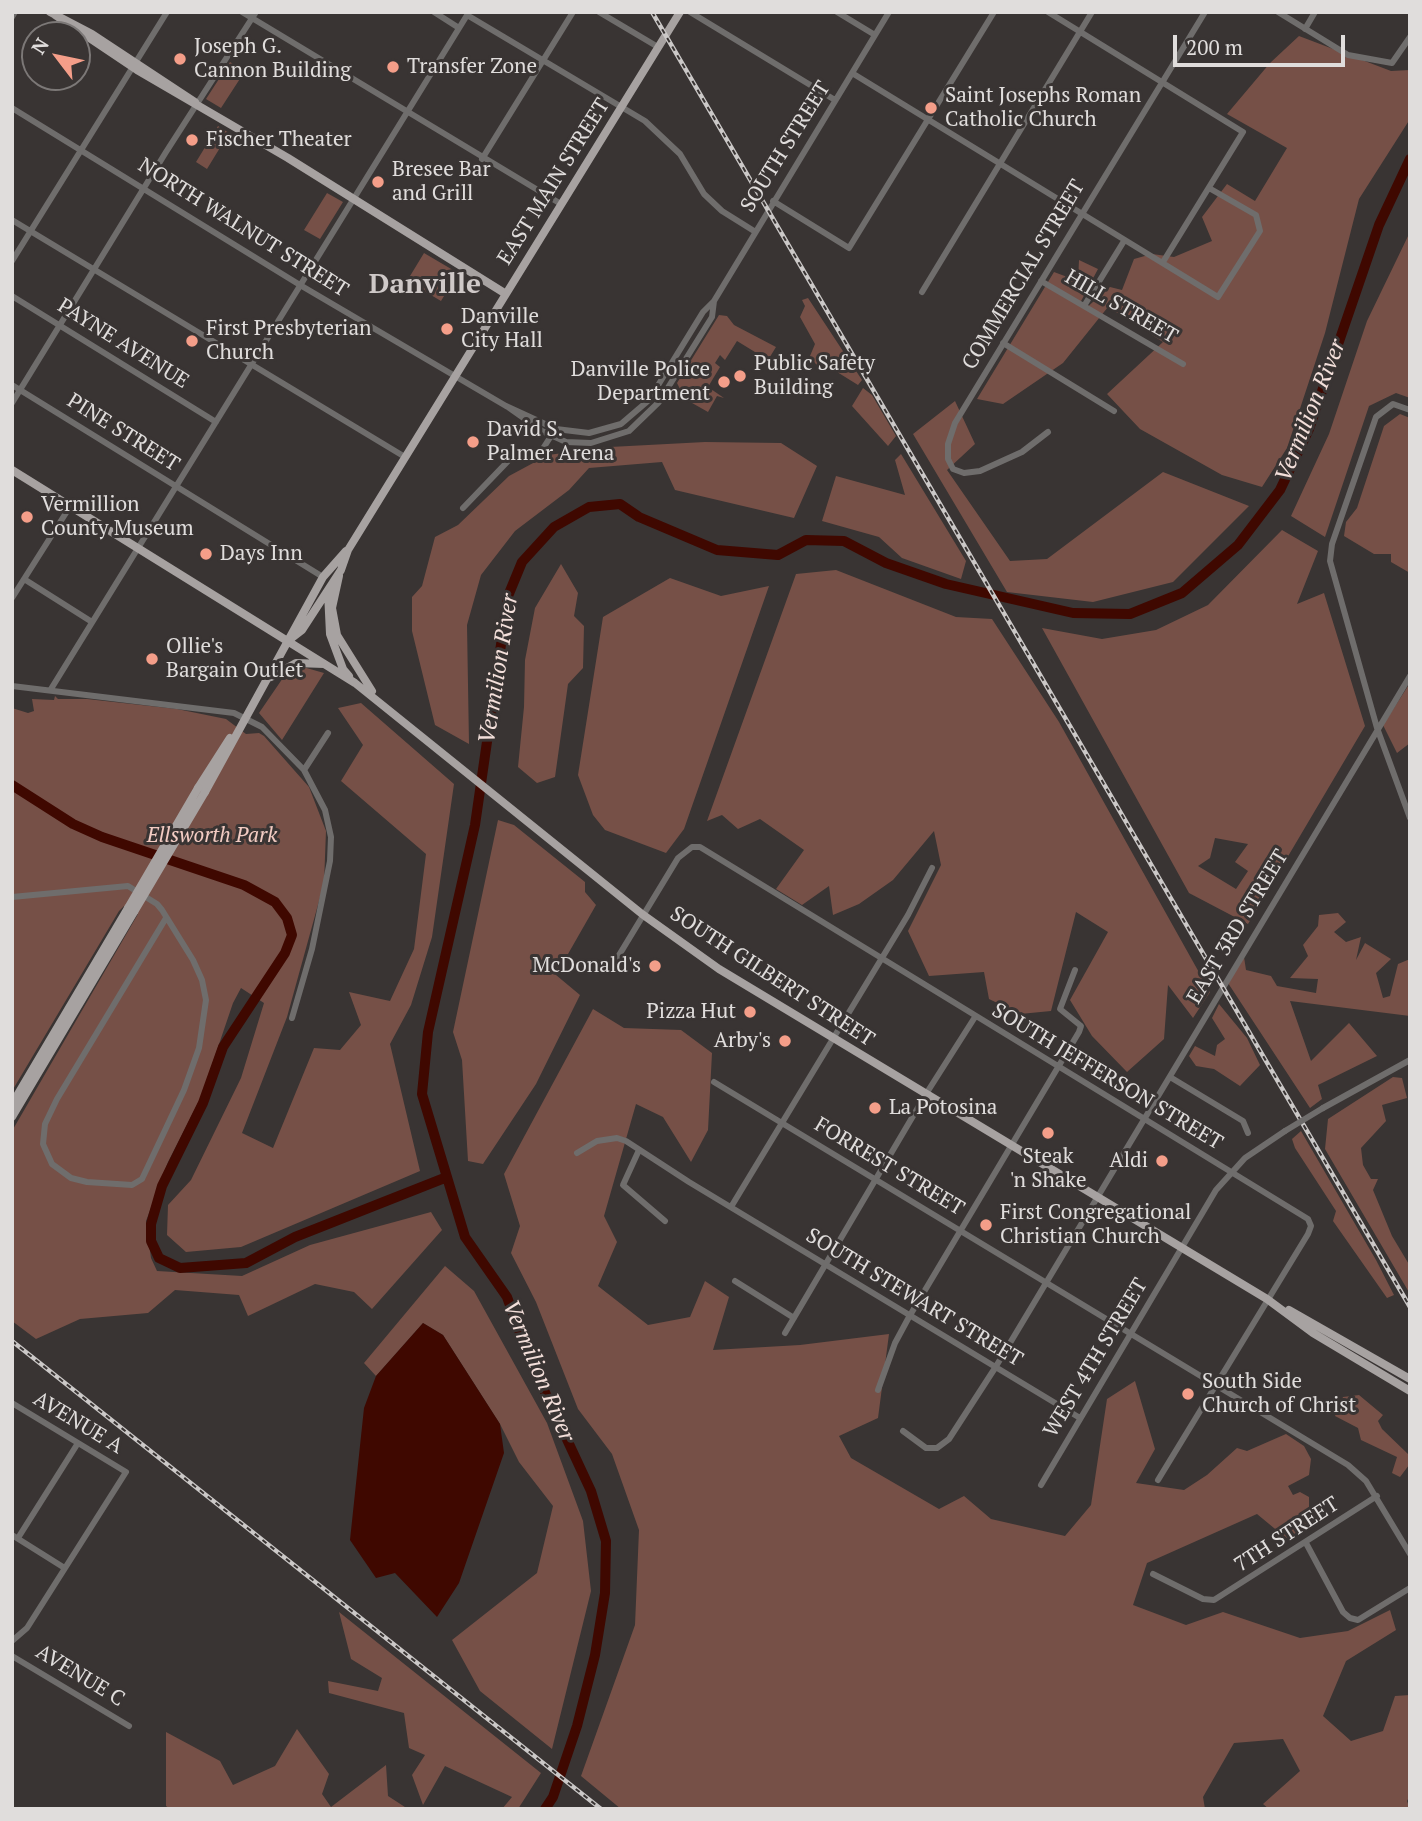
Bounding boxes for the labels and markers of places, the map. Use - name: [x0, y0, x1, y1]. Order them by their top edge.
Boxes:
- place label: Joseph G. Cannon Building: [194, 34, 351, 84]
- marker: Joseph G. Cannon Building: [172, 51, 188, 67]
- place label: Transfer Zone: [407, 54, 537, 80]
- marker: Transfer Zone: [385, 59, 401, 75]
- place label: Saint Josephs Roman Catholic Church: [945, 83, 1141, 133]
- marker: Saint Josephs Roman Catholic Church: [923, 100, 939, 116]
- place label: Fischer Theater: [206, 127, 352, 153]
- marker: Fischer Theater: [184, 132, 200, 148]
- place label: Bresee Bar and Grill: [392, 157, 490, 207]
- marker: Bresee Bar and Grill: [370, 174, 386, 190]
- place label: Danville City Hall: [461, 304, 543, 354]
- place label: First Presbyterian Church: [206, 316, 372, 366]
- marker: Danville City Hall: [439, 321, 455, 337]
- marker: First Presbyterian Church: [184, 333, 200, 349]
- place label: Public Safety Building: [754, 351, 875, 401]
- place label: Danville Police Department: [571, 357, 710, 407]
- marker: Public Safety Building: [732, 368, 748, 384]
- marker: Danville Police Department: [716, 374, 732, 390]
- place label: David S. Palmer Arena: [487, 417, 614, 467]
- marker: David S. Palmer Arena: [465, 434, 481, 450]
- place label: Vermillion County Museum: [41, 492, 194, 542]
- marker: Vermillion County Museum: [19, 509, 35, 525]
- place label: Days Inn: [220, 541, 303, 567]
- marker: Days Inn: [198, 546, 214, 562]
- place label: Ollie's Bargain Outlet: [166, 634, 303, 684]
- marker: Ollie's Bargain Outlet: [144, 651, 160, 667]
- place label: McDonald's: [532, 953, 641, 979]
- marker: McDonald's: [647, 958, 663, 974]
- place label: Pizza Hut: [646, 999, 736, 1025]
- marker: Pizza Hut: [742, 1004, 758, 1020]
- place label: Arby's: [714, 1028, 771, 1054]
- marker: Arby's: [777, 1033, 793, 1049]
- place label: La Potosina: [889, 1095, 997, 1121]
- marker: La Potosina: [867, 1100, 883, 1116]
- marker: Steak 'n Shake: [1040, 1125, 1056, 1141]
- place label: Steak 'n Shake: [1010, 1144, 1086, 1194]
- place label: Aldi: [1109, 1148, 1148, 1174]
- marker: Aldi: [1154, 1153, 1170, 1169]
- place label: First Congregational Christian Church: [1000, 1200, 1191, 1250]
- marker: First Congregational Christian Church: [978, 1217, 994, 1233]
- place label: South Side Church of Christ: [1202, 1369, 1356, 1419]
- marker: South Side Church of Christ: [1180, 1386, 1196, 1402]

